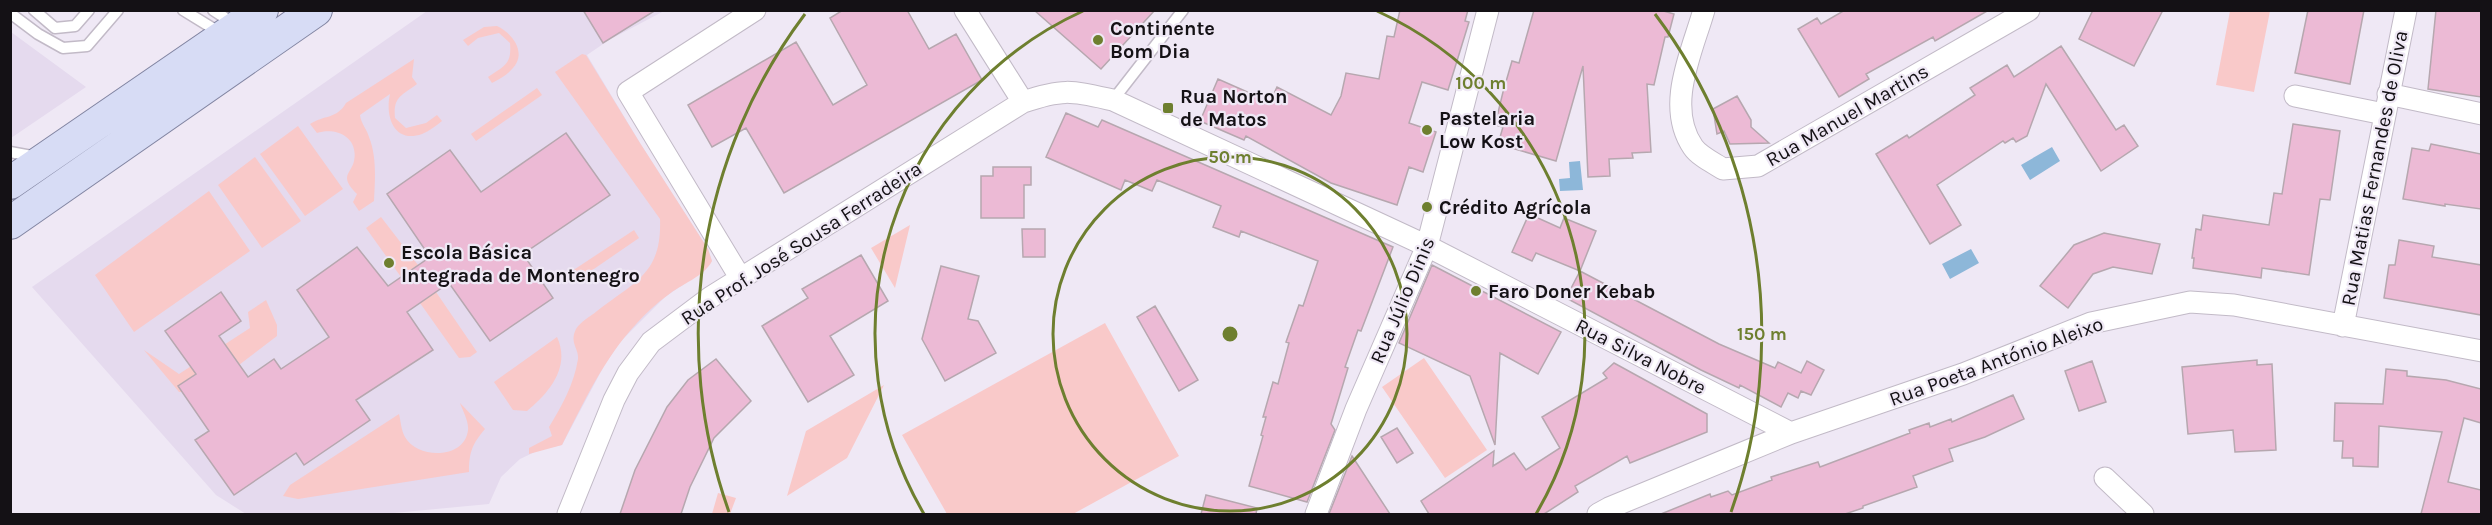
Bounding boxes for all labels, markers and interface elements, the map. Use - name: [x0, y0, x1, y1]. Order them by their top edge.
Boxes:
- place label: Continente Bom Dia: [1110, 17, 1215, 63]
- street label: Rua Matias Fernandes de Oliva: [2336, 28, 2413, 308]
- marker: Continente Bom Dia: [1091, 33, 1105, 47]
- street label: Rua Manuel Martins: [1762, 59, 1933, 171]
- text: 100 m: [1456, 72, 1506, 94]
- place label: Rua Norton de Matos: [1180, 85, 1287, 131]
- marker: Rua Norton de Matos: [1161, 101, 1175, 115]
- place label: Pastelaria Low Kost: [1439, 107, 1535, 153]
- marker: Pastelaria Low Kost: [1420, 123, 1434, 137]
- text: 50 m: [1208, 146, 1252, 168]
- street label: Rua Prof. José Sousa Ferradeira: [677, 157, 926, 330]
- place label: Crédito Agrícola: [1439, 196, 1592, 219]
- marker: Crédito Agrícola: [1420, 200, 1434, 214]
- street label: Rua Júlio Dinis: [1365, 233, 1439, 367]
- place label: Escola Básica Integrada de Montenegro: [401, 241, 640, 287]
- marker: Escola Básica Integrada de Montenegro: [382, 256, 396, 270]
- place label: Faro Doner Kebab: [1488, 280, 1655, 303]
- marker: Faro Doner Kebab: [1469, 284, 1483, 298]
- street label: Rua Poeta António Aleixo: [1886, 312, 2106, 411]
- street label: Rua Silva Nobre: [1572, 314, 1710, 399]
- text: 150 m: [1737, 323, 1787, 345]
- centre of rings: [1220, 324, 1240, 344]

